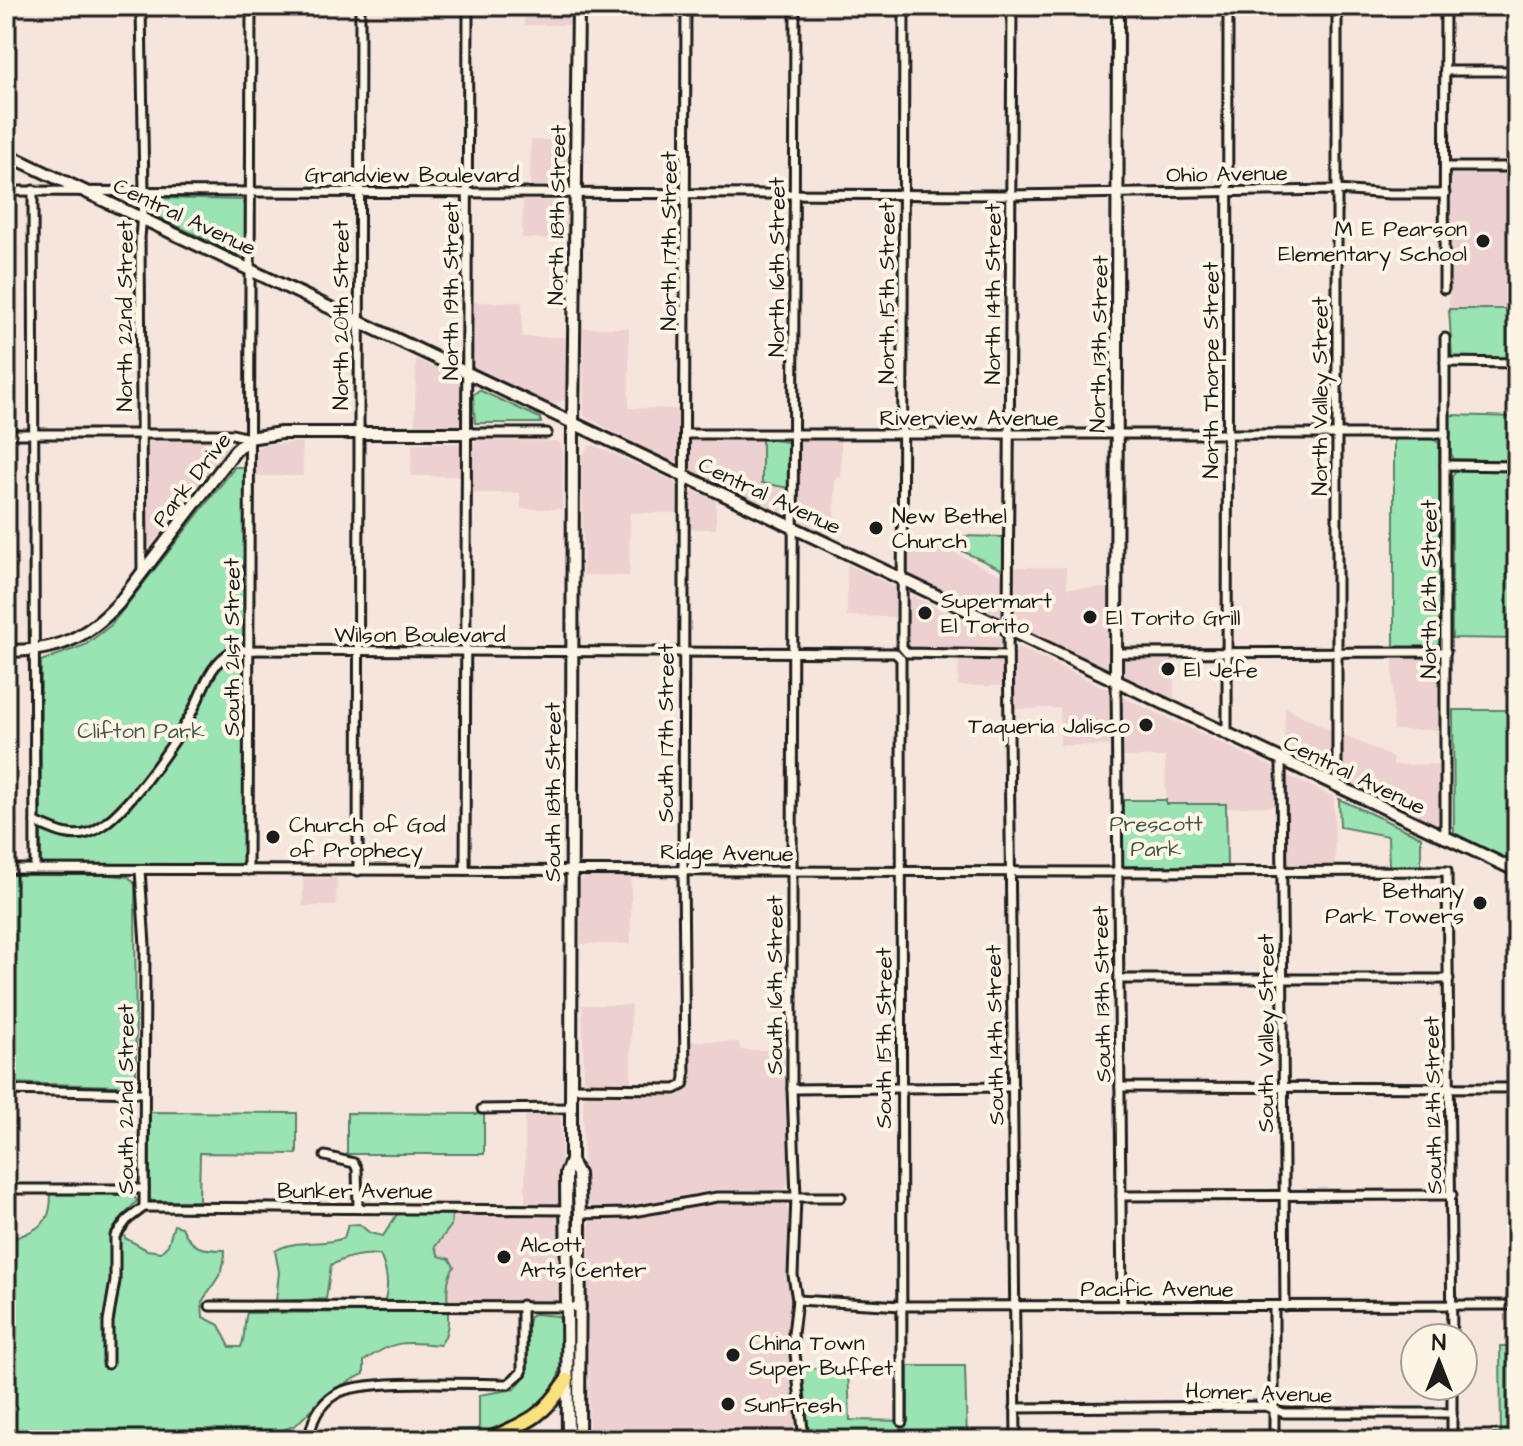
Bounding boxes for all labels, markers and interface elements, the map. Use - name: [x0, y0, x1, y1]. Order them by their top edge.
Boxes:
- street label: North 18th Street: [540, 124, 575, 306]
- street label: North 17th Street: [654, 151, 685, 331]
- street label: Ohio Avenue: [1166, 158, 1288, 191]
- street label: Grandview Boulevard: [305, 160, 519, 191]
- street label: Central Avenue: [108, 171, 261, 264]
- street label: North 16th Street: [762, 177, 793, 357]
- street label: North 19th Street: [436, 202, 467, 380]
- street label: North 15th Street: [872, 202, 903, 384]
- street label: North 14th Street: [978, 203, 1009, 385]
- place label: M E Pearson Elementary School: [1278, 214, 1467, 271]
- street label: North 22nd Street: [110, 220, 141, 412]
- street label: North 20th Street: [326, 220, 357, 410]
- marker: M E Pearson Elementary School: [1474, 232, 1492, 250]
- street label: North 13th Street: [1082, 255, 1117, 433]
- street label: North Thorpe Street: [1196, 261, 1227, 478]
- street label: North Valley Street: [1305, 296, 1337, 496]
- street label: Riverview Avenue: [879, 403, 1059, 434]
- street label: Park Drive: [145, 426, 239, 534]
- street label: Central Avenue: [693, 450, 846, 543]
- street label: North 12th Street: [1414, 500, 1445, 678]
- place label: New Bethel Church: [892, 501, 1007, 557]
- marker: New Bethel Church: [867, 519, 885, 537]
- street label: South 21st Street: [217, 558, 248, 736]
- place label: Supermart El Torito: [941, 586, 1052, 642]
- place label: El Torito Grill: [1106, 603, 1241, 634]
- marker: Supermart El Torito: [916, 604, 934, 622]
- marker: El Torito Grill: [1081, 608, 1099, 626]
- street label: Wilson Boulevard: [334, 620, 506, 651]
- street label: South 17th Street: [651, 643, 682, 823]
- place label: El Jefe: [1184, 655, 1258, 686]
- marker: El Jefe: [1159, 660, 1177, 678]
- street label: South 18th Street: [538, 702, 569, 882]
- place label: Taqueria Jalisco: [968, 711, 1131, 742]
- park label: Clifton Park: [77, 716, 205, 747]
- marker: Taqueria Jalisco: [1137, 716, 1155, 734]
- street label: Central Avenue: [1278, 728, 1431, 823]
- park label: Prescott Park: [1109, 809, 1203, 865]
- place label: Church of God of Prophecy: [289, 810, 446, 867]
- marker: Church of God of Prophecy: [264, 828, 282, 846]
- street label: Ridge Avenue: [660, 837, 794, 871]
- place label: Bethany Park Towers: [1325, 876, 1464, 932]
- marker: Bethany Park Towers: [1471, 894, 1489, 912]
- street label: South 16th Street: [760, 895, 791, 1075]
- street label: South 13th Street: [1085, 905, 1120, 1083]
- street label: South Valley Street: [1251, 933, 1283, 1132]
- street label: South 14th Street: [978, 944, 1013, 1126]
- street label: South 15th Street: [869, 947, 900, 1129]
- street label: South 22nd Street: [111, 1004, 142, 1194]
- street label: South 12th Street: [1416, 1016, 1451, 1194]
- street label: Bunker Avenue: [277, 1176, 433, 1207]
- place label: Alcott Arts Center: [520, 1230, 646, 1286]
- marker: Alcott Arts Center: [495, 1248, 513, 1266]
- street label: Pacific Avenue: [1080, 1274, 1234, 1305]
- north arrow: [1399, 1322, 1479, 1402]
- place label: China Town Super Buffet: [749, 1328, 893, 1384]
- text: N: [1432, 1328, 1446, 1359]
- marker: China Town Super Buffet: [724, 1346, 742, 1364]
- street label: Homer Avenue: [1185, 1375, 1333, 1412]
- place label: SunFresh: [744, 1390, 842, 1421]
- marker: SunFresh: [719, 1395, 737, 1413]

